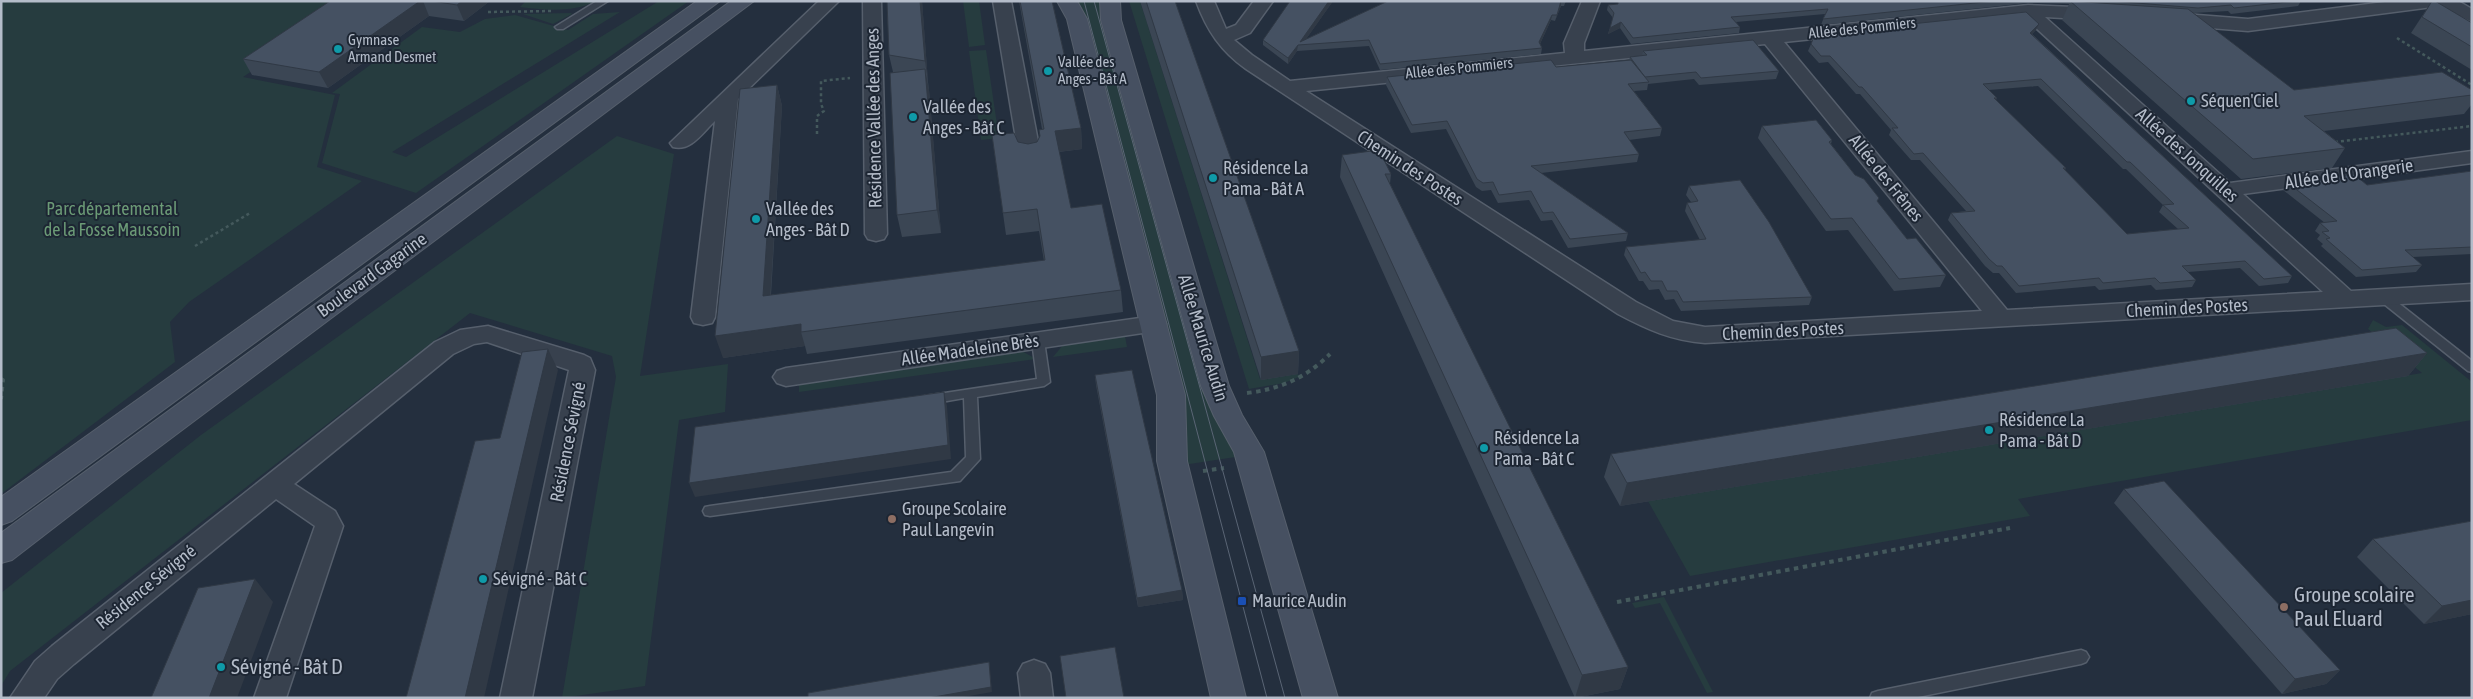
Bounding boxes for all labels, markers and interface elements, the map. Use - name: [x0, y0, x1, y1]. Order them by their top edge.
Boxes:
- street label: Allée des Pommiers: [1807, 13, 1916, 42]
- street label: Résidence Vallée des Anges: [861, 28, 886, 208]
- place label: Gymnase Armand Desmet: [348, 31, 436, 65]
- marker: Gymnase Armand Desmet: [332, 43, 344, 55]
- place label: Vallée des Anges - Bât A: [1058, 53, 1127, 87]
- street label: Allée des Pommiers: [1404, 53, 1513, 82]
- marker: Vallée des Anges - Bât A: [1042, 65, 1054, 77]
- place label: Séquen'Ciel: [2201, 90, 2279, 111]
- marker: Séquen'Ciel: [2185, 95, 2197, 107]
- place label: Vallée des Anges - Bât C: [923, 96, 1005, 138]
- street label: Allée des Jonquilles: [2132, 103, 2243, 206]
- marker: Vallée des Anges - Bât C: [907, 111, 919, 123]
- street label: Chemin des Postes: [1353, 126, 1467, 210]
- street label: Allée des Frênes: [1845, 130, 1928, 226]
- street label: Allée de l'Orangerie: [2283, 154, 2415, 193]
- place label: Résidence La Pama - Bât A: [1223, 157, 1309, 199]
- marker: Résidence La Pama - Bât A: [1207, 172, 1219, 184]
- park label: Parc départemental de la Fosse Maussoin: [44, 198, 180, 240]
- place label: Vallée des Anges - Bât D: [766, 198, 850, 240]
- marker: Vallée des Anges - Bât D: [750, 213, 762, 225]
- street label: Boulevard Gagarine: [313, 228, 431, 321]
- street label: Allée Maurice Audin: [1174, 272, 1233, 404]
- street label: Chemin des Postes: [2126, 294, 2248, 321]
- street label: Chemin des Postes: [1722, 317, 1844, 344]
- street label: Allée Madeleine Brès: [900, 329, 1040, 370]
- street label: Résidence Sévigné: [546, 380, 589, 504]
- place label: Résidence La Pama - Bât D: [1999, 409, 2085, 451]
- marker: Résidence La Pama - Bât D: [1983, 424, 1995, 436]
- place label: Résidence La Pama - Bât C: [1494, 427, 1580, 469]
- marker: Résidence La Pama - Bât C: [1478, 442, 1490, 454]
- place label: Groupe Scolaire Paul Langevin: [902, 498, 1007, 540]
- marker: Groupe Scolaire Paul Langevin: [886, 513, 898, 525]
- street label: Résidence Sévigné: [92, 540, 200, 633]
- place label: Sévigné - Bât C: [493, 568, 587, 589]
- marker: Sévigné - Bât C: [477, 573, 489, 585]
- place label: Groupe scolaire Paul Eluard: [2294, 582, 2415, 630]
- place label: Maurice Audin: [1252, 590, 1347, 611]
- marker: Maurice Audin: [1236, 595, 1248, 607]
- marker: Groupe scolaire Paul Eluard: [2278, 601, 2290, 613]
- place label: Sévigné - Bât D: [231, 654, 343, 678]
- marker: Sévigné - Bât D: [215, 661, 227, 673]

